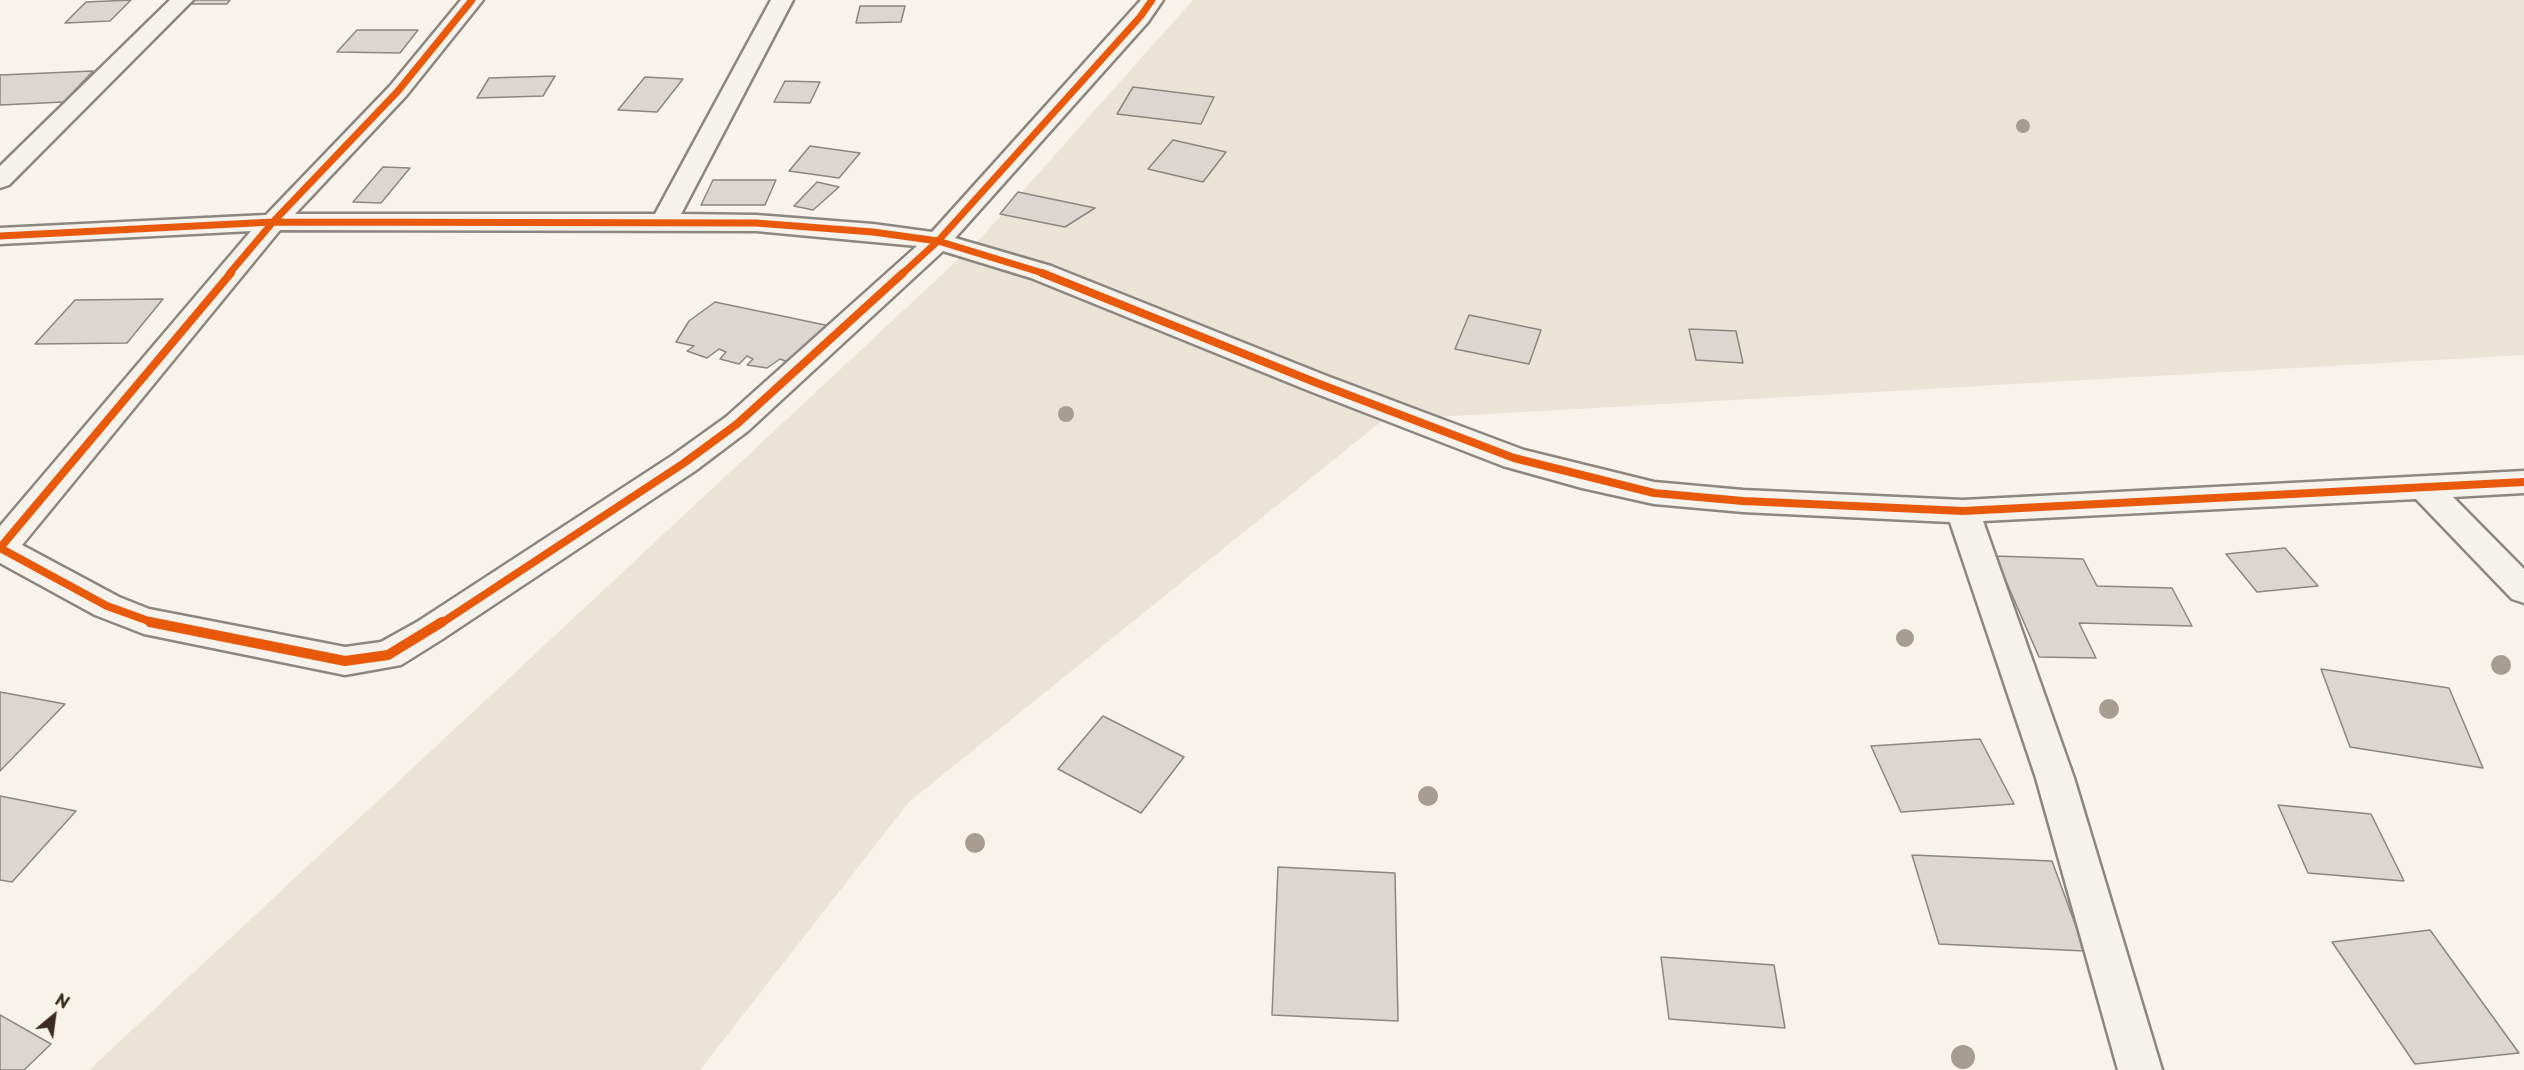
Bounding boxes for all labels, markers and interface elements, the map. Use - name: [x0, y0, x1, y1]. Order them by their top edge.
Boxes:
- north arrow: [24, 986, 84, 1046]
- text: N: [51, 987, 74, 1014]

